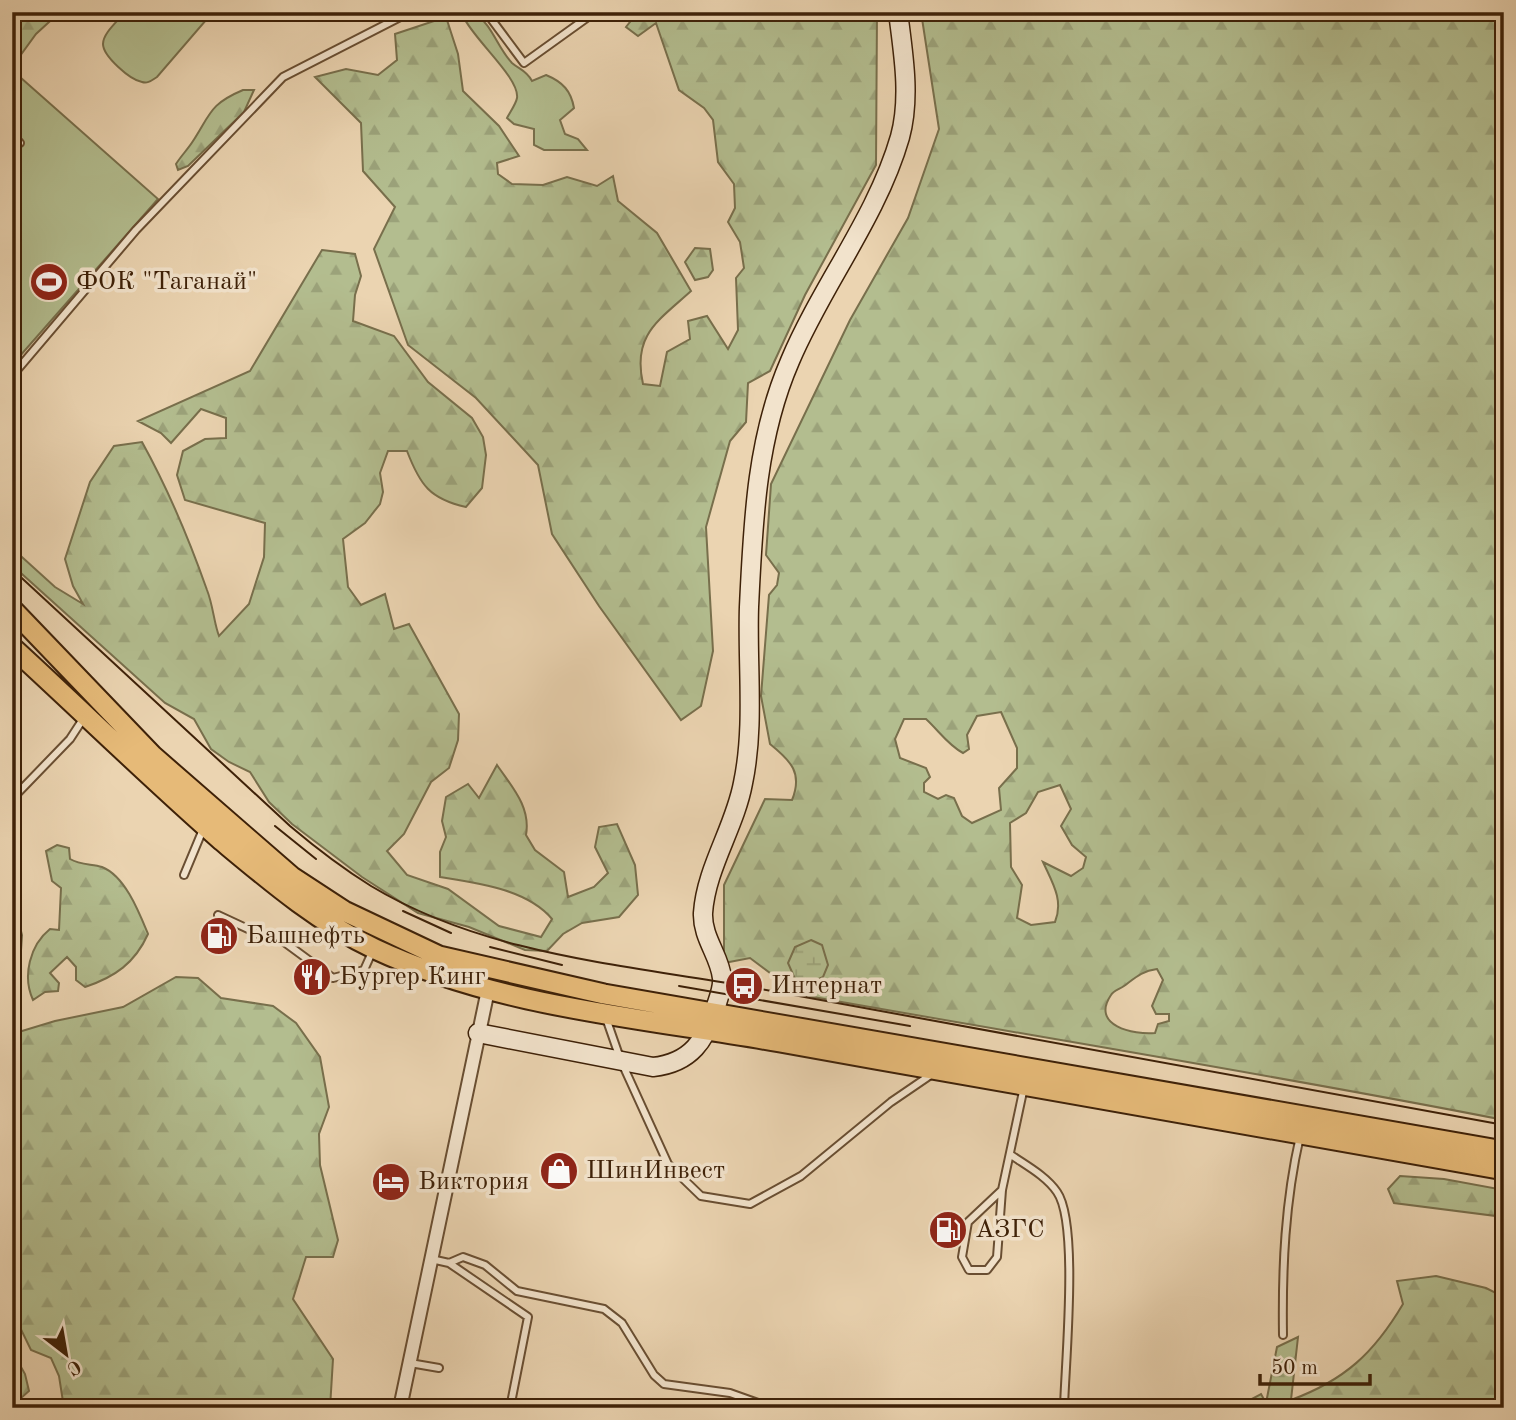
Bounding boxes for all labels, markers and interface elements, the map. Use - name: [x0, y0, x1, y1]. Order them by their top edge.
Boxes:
- sports icon: ФОК "Таганай": [28, 261, 70, 303]
- place label: ФОК "Таганай": [76, 269, 257, 295]
- fuel station icon: Башнефть: [198, 915, 240, 957]
- place label: Башнефть: [246, 923, 365, 949]
- restaurant icon: Бургер Кинг: [291, 956, 333, 998]
- place label: Бургер Кинг: [339, 964, 486, 990]
- bus stop icon: Интернат: [723, 965, 765, 1007]
- place label: Интернат: [771, 973, 882, 999]
- shop icon: ШинИнвест: [538, 1150, 580, 1192]
- place label: ШинИнвест: [586, 1158, 725, 1184]
- hotel icon: Виктория: [370, 1161, 412, 1203]
- place label: Виктория: [418, 1169, 529, 1195]
- fuel station icon: АЗГС: [927, 1209, 969, 1251]
- place label: АЗГС: [975, 1217, 1045, 1243]
- north arrow: [32, 1318, 102, 1388]
- scale bar: [1260, 1343, 1371, 1387]
- text: С: [63, 1355, 84, 1378]
- text: 50 m: [1271, 1358, 1318, 1379]

